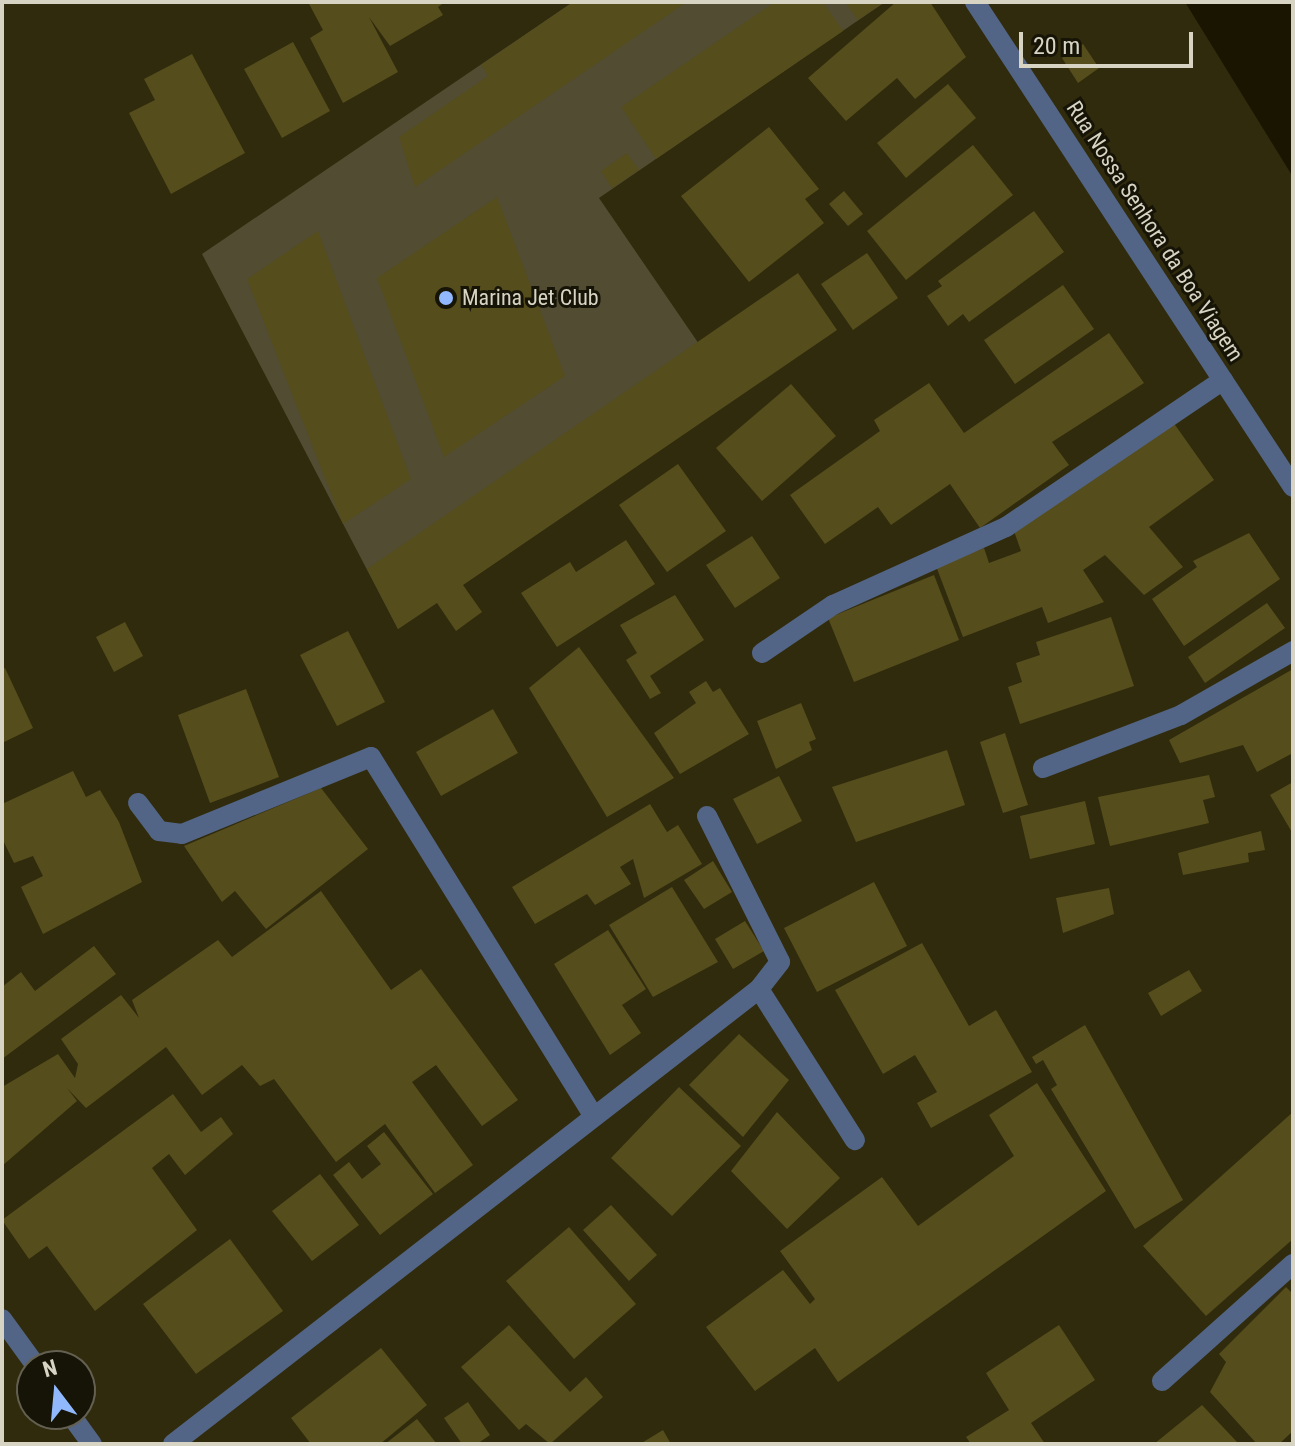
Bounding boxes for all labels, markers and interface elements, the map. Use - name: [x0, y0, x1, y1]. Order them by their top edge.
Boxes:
- scale bar: [1023, 16, 1197, 66]
- text: 20 m: [1033, 32, 1080, 60]
- street label: Rua Nossa Senhora da Boa Viagem: [1061, 96, 1249, 366]
- place label: Marina Jet Club: [462, 285, 599, 311]
- marker: Marina Jet Club: [437, 289, 455, 307]
- north arrow: [16, 1350, 96, 1430]
- text: N: [40, 1354, 60, 1382]

